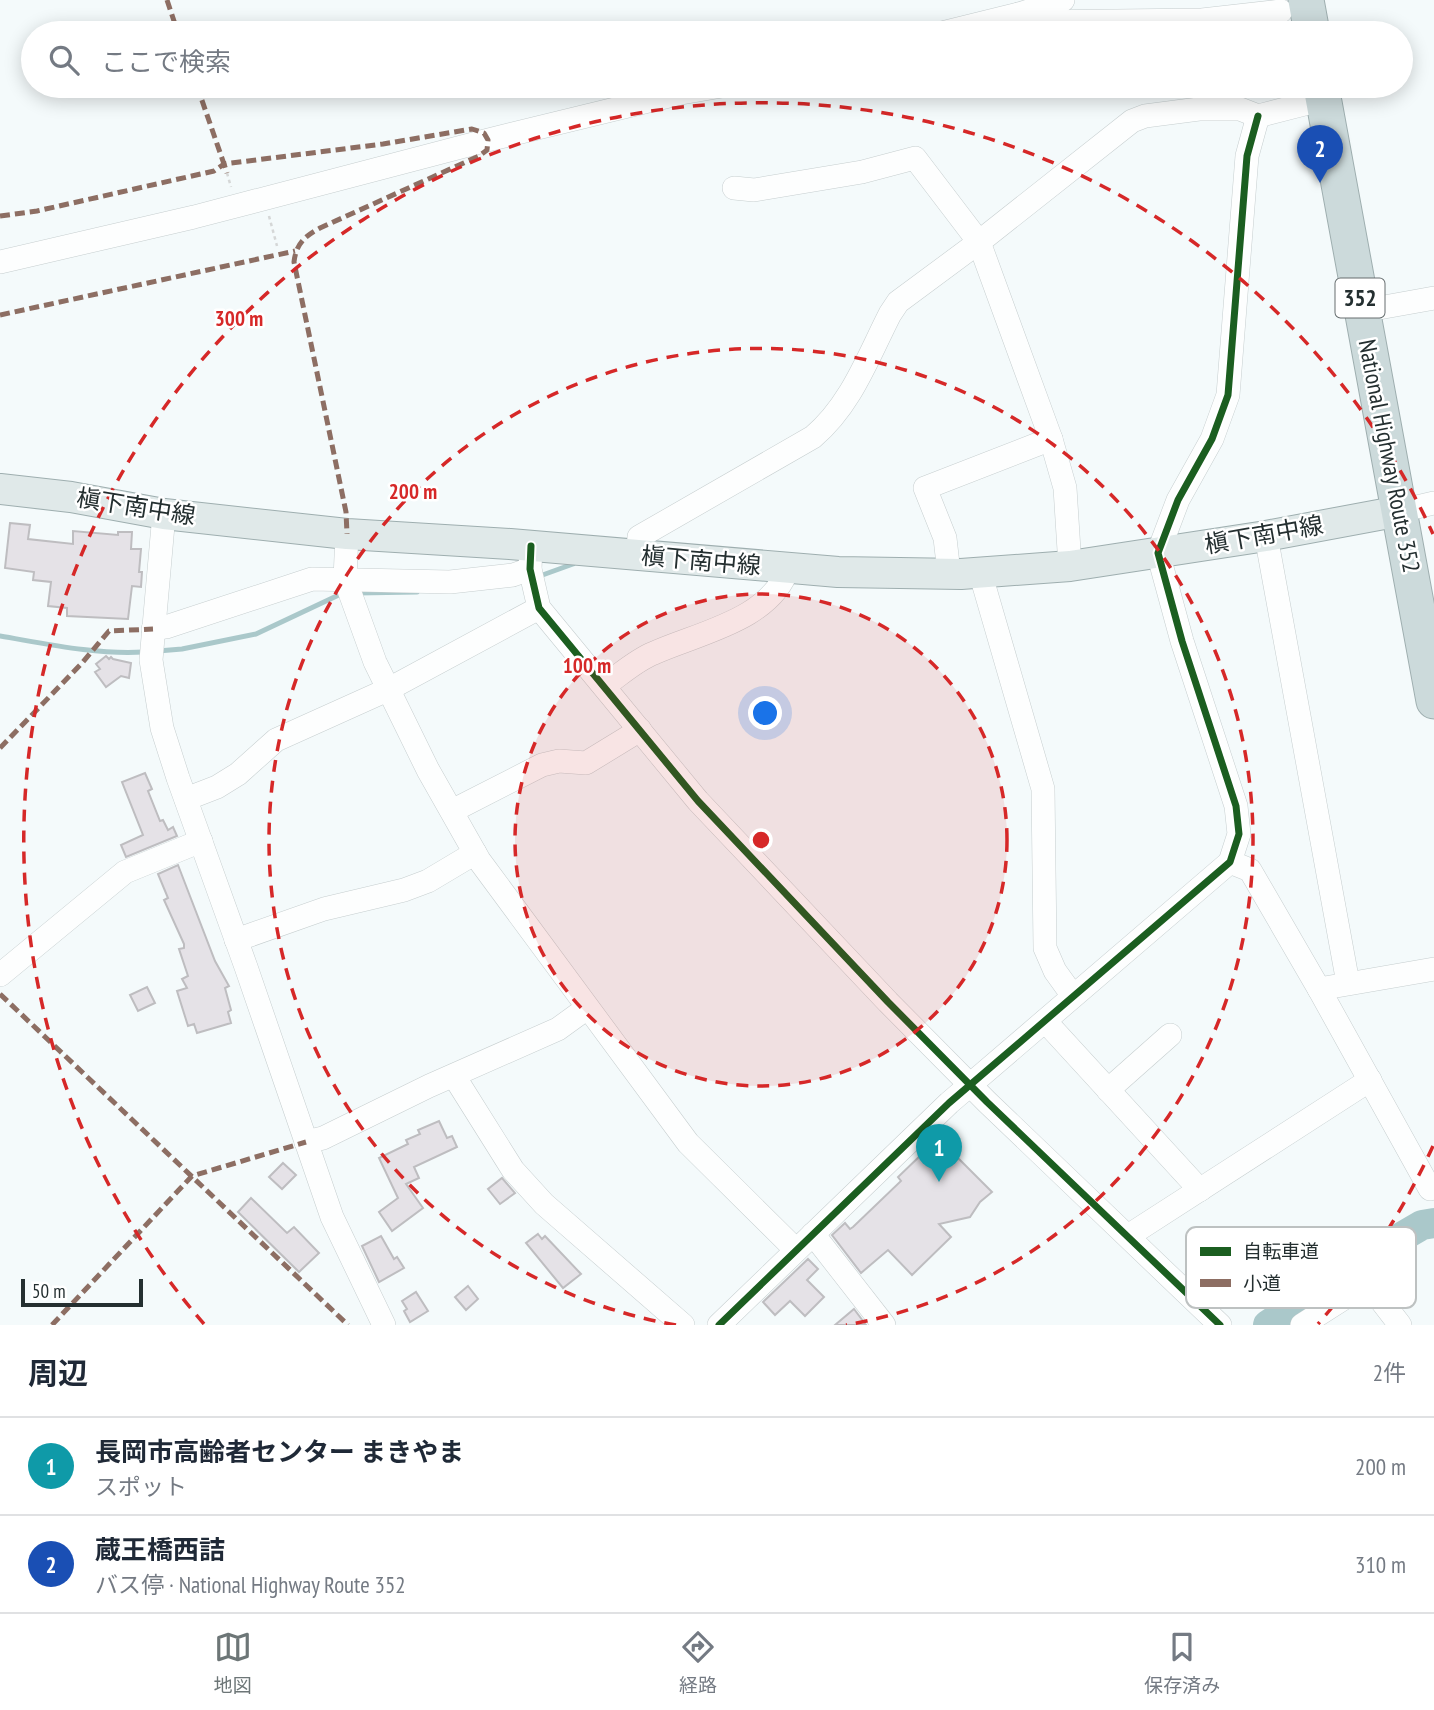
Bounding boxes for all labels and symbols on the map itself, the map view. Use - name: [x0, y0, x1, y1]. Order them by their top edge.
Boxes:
- pin: 2: [1297, 125, 1343, 183]
- road number: 352: [1336, 278, 1384, 318]
- text: 300 m: [215, 305, 263, 332]
- street label: National Highway Route 352: [1352, 337, 1427, 575]
- text: 200 m: [389, 478, 437, 505]
- street label: 槇下南中線: [74, 482, 198, 531]
- street label: 槇下南中線: [1202, 509, 1326, 560]
- street label: 槇下南中線: [640, 540, 762, 581]
- text: 100 m: [563, 652, 611, 679]
- your location: [748, 696, 782, 730]
- centre of rings: [749, 828, 773, 852]
- pin: 1: [916, 1124, 962, 1182]
- legend: [1186, 1227, 1416, 1308]
- text: 自転車道: [1243, 1239, 1319, 1263]
- text: 小道: [1243, 1271, 1281, 1295]
- scale bar: [21, 1276, 144, 1308]

